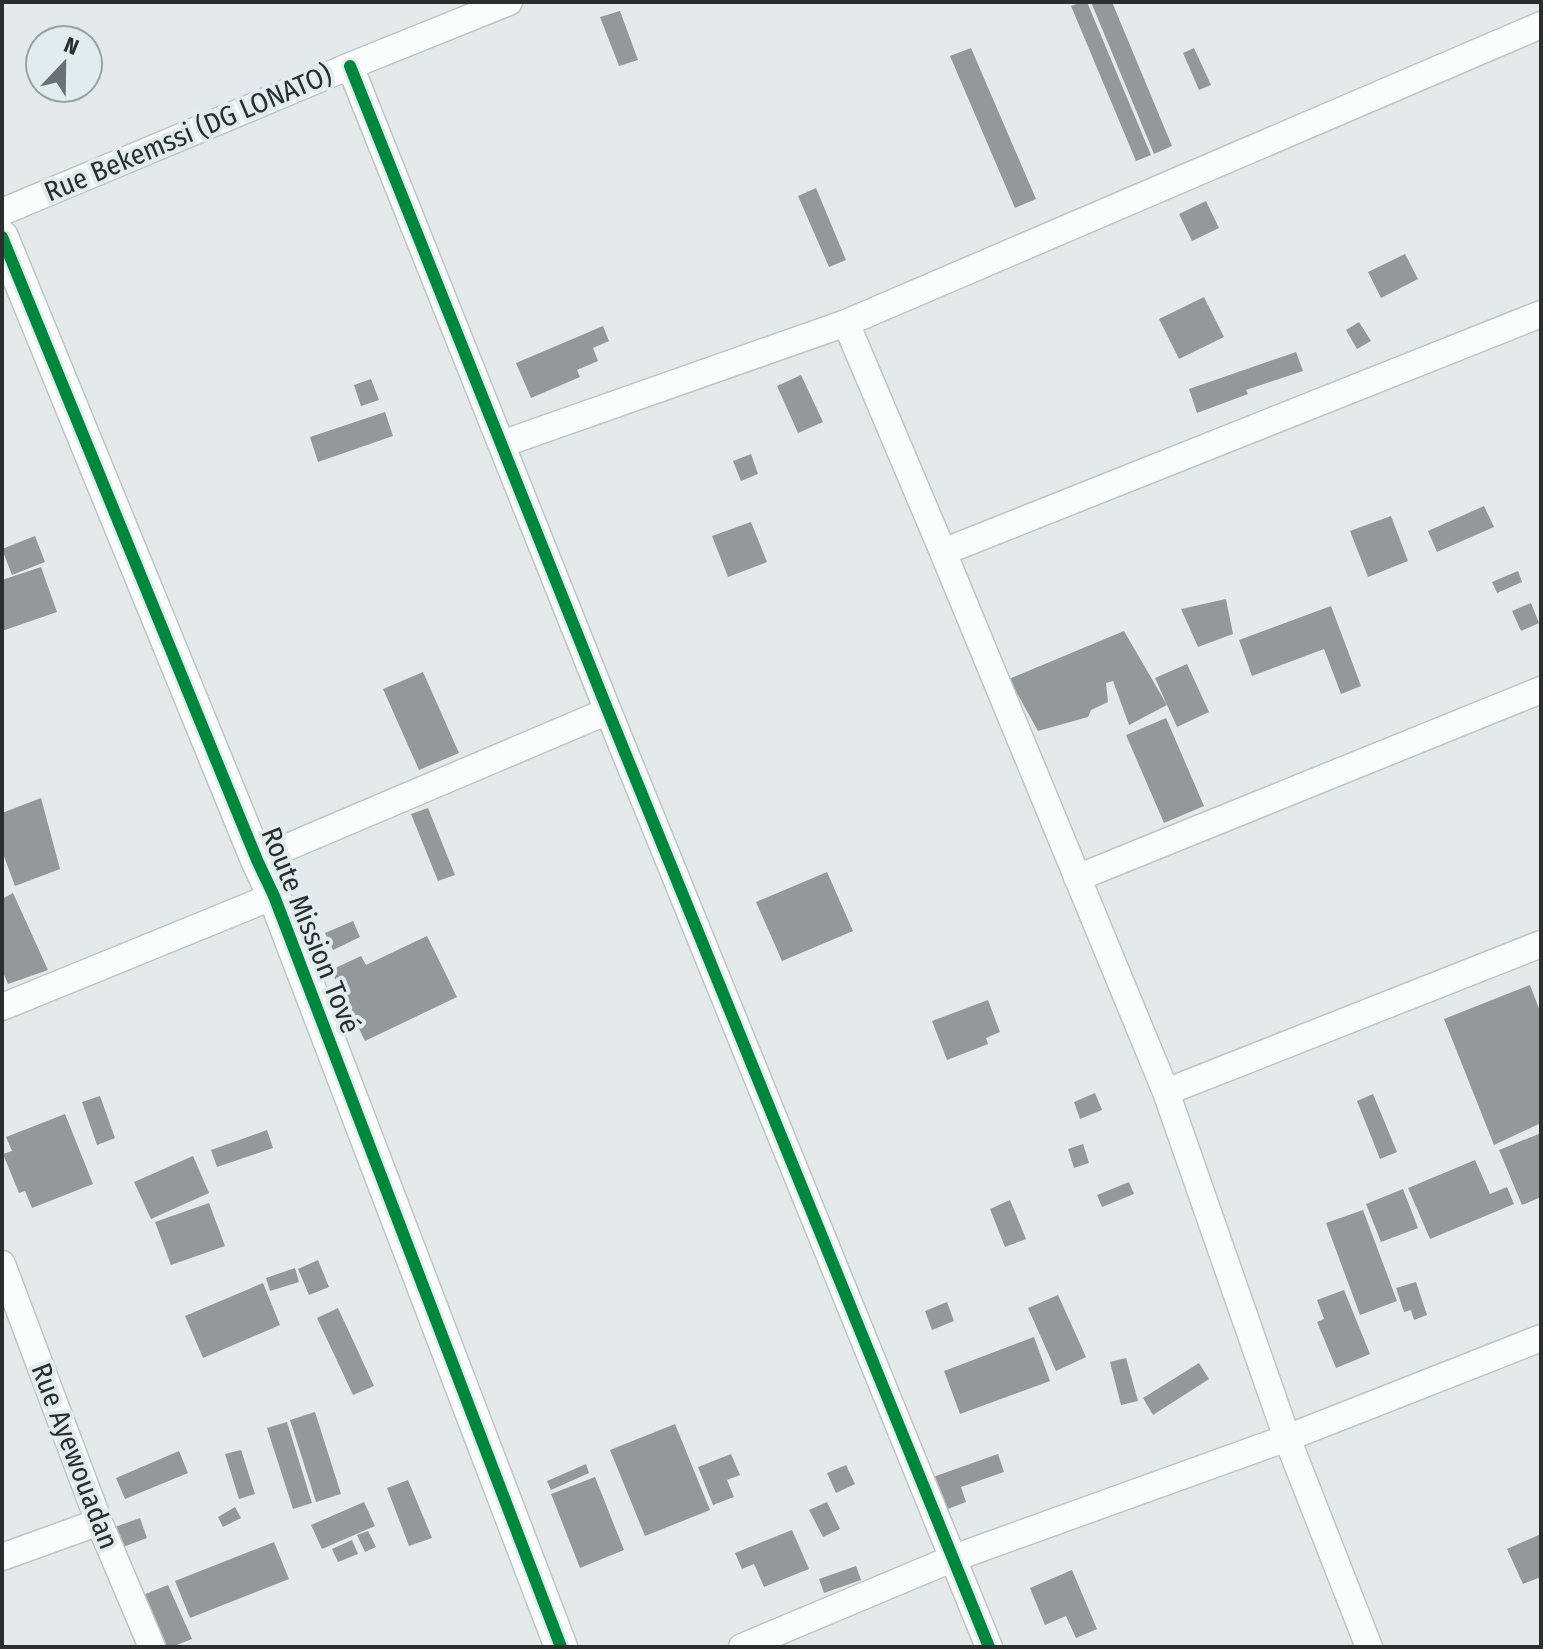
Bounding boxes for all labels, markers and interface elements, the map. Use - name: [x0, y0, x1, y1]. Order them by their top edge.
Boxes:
- north arrow: [24, 24, 104, 104]
- text: N: [60, 31, 82, 61]
- street label: Rue Bekemssi (DG LONATO): [39, 57, 337, 209]
- street label: Route Mission Tové: [255, 822, 367, 1038]
- street label: Rue Ayewouadan: [24, 1359, 126, 1553]

